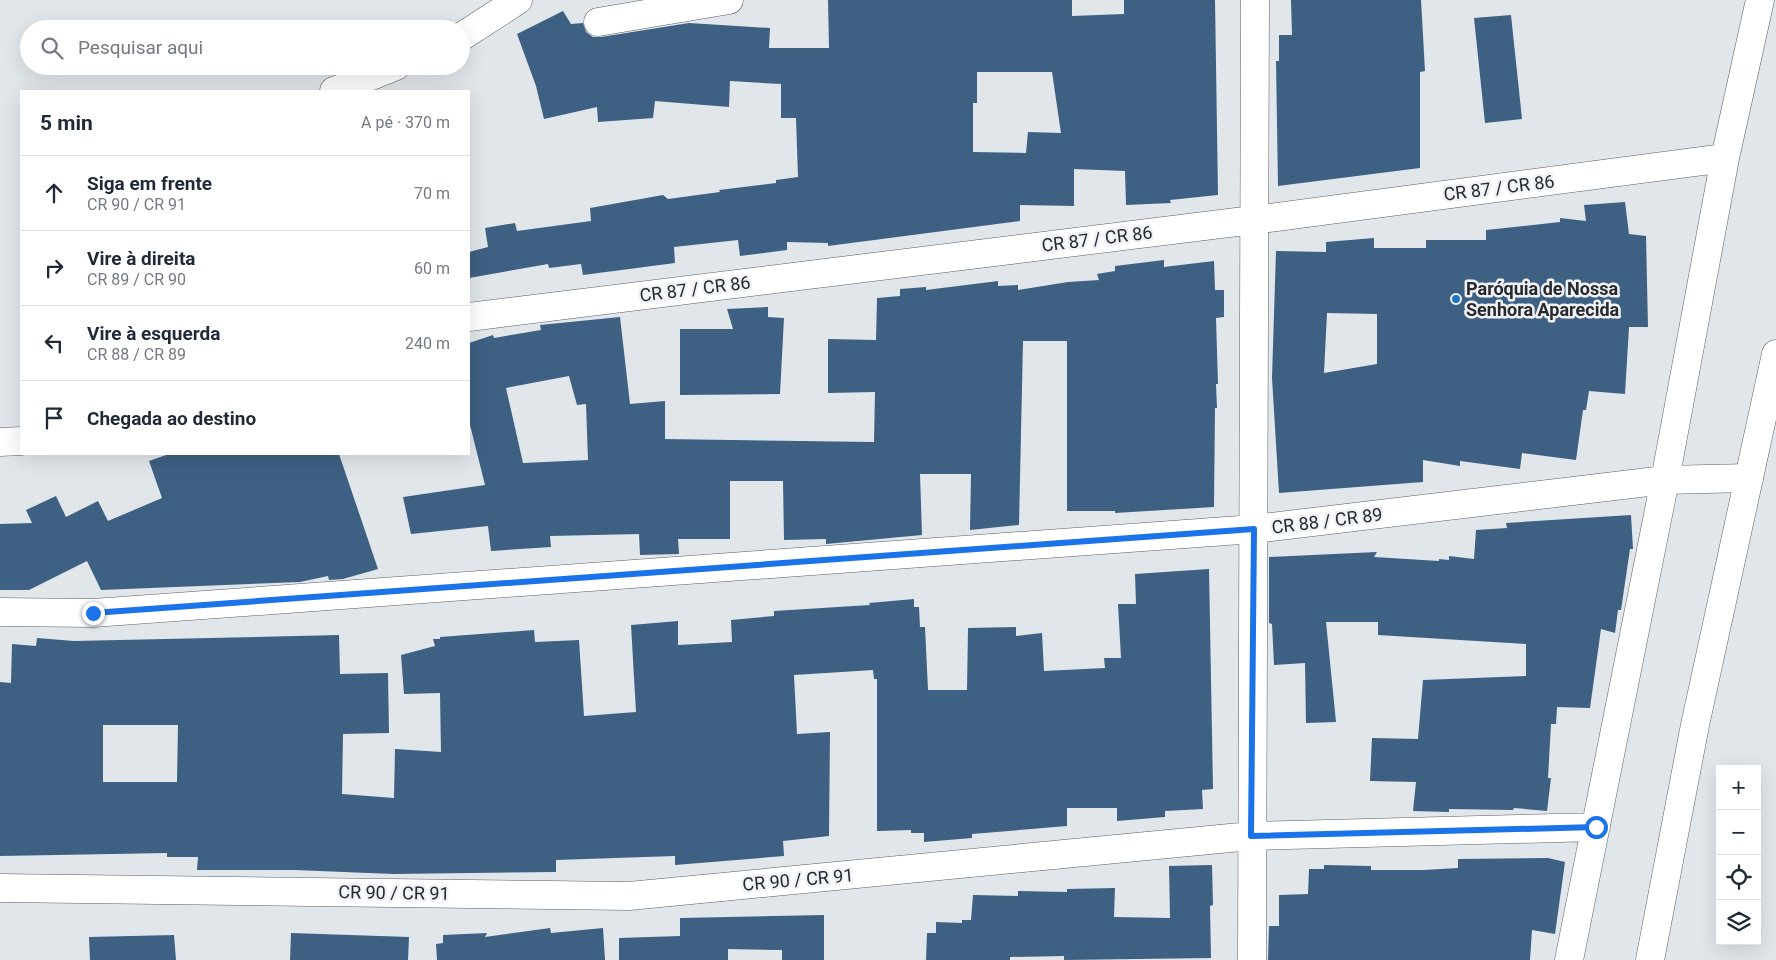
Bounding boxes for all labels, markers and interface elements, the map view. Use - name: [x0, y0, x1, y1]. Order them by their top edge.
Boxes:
- search box: [20, 20, 470, 75]
- icon: search: [38, 34, 66, 62]
- text: Pesquisar aqui: [78, 36, 203, 59]
- text: 5 min: [40, 111, 93, 135]
- text: A pé · 370 m: [361, 113, 450, 132]
- street label: CR 87 / CR 86: [1442, 170, 1555, 205]
- text: Siga em frente: [87, 172, 212, 195]
- icon: ahead: [40, 179, 68, 207]
- text: 70 m: [414, 184, 450, 203]
- text: CR 90 / CR 91: [87, 195, 186, 214]
- street label: CR 87 / CR 86: [1040, 221, 1153, 256]
- text: Vire à direita: [87, 247, 196, 270]
- icon: right: [40, 254, 68, 282]
- text: 60 m: [414, 259, 450, 278]
- text: CR 89 / CR 90: [87, 270, 186, 289]
- street label: CR 87 / CR 86: [638, 271, 751, 306]
- place label: Paróquia de Nossa Senhora Aparecida: [1466, 278, 1620, 320]
- marker: Paróquia de Nossa Senhora Aparecida: [1450, 293, 1462, 305]
- text: Vire à esquerda: [87, 322, 220, 345]
- icon: left: [40, 329, 68, 357]
- text: 240 m: [405, 334, 450, 353]
- text: CR 88 / CR 89: [87, 345, 186, 364]
- icon: arrive: [40, 404, 68, 432]
- text: Chegada ao destino: [87, 407, 256, 430]
- street label: CR 88 / CR 89: [1270, 503, 1383, 538]
- route end: [82, 602, 105, 625]
- map controls: [1716, 765, 1761, 945]
- button: +: [1716, 765, 1761, 810]
- button: −: [1716, 810, 1761, 855]
- route start: [1585, 816, 1608, 839]
- button: locate: [1716, 855, 1761, 900]
- street label: CR 90 / CR 91: [742, 864, 854, 895]
- street label: CR 90 / CR 91: [338, 881, 450, 904]
- button: layers: [1716, 900, 1761, 945]

